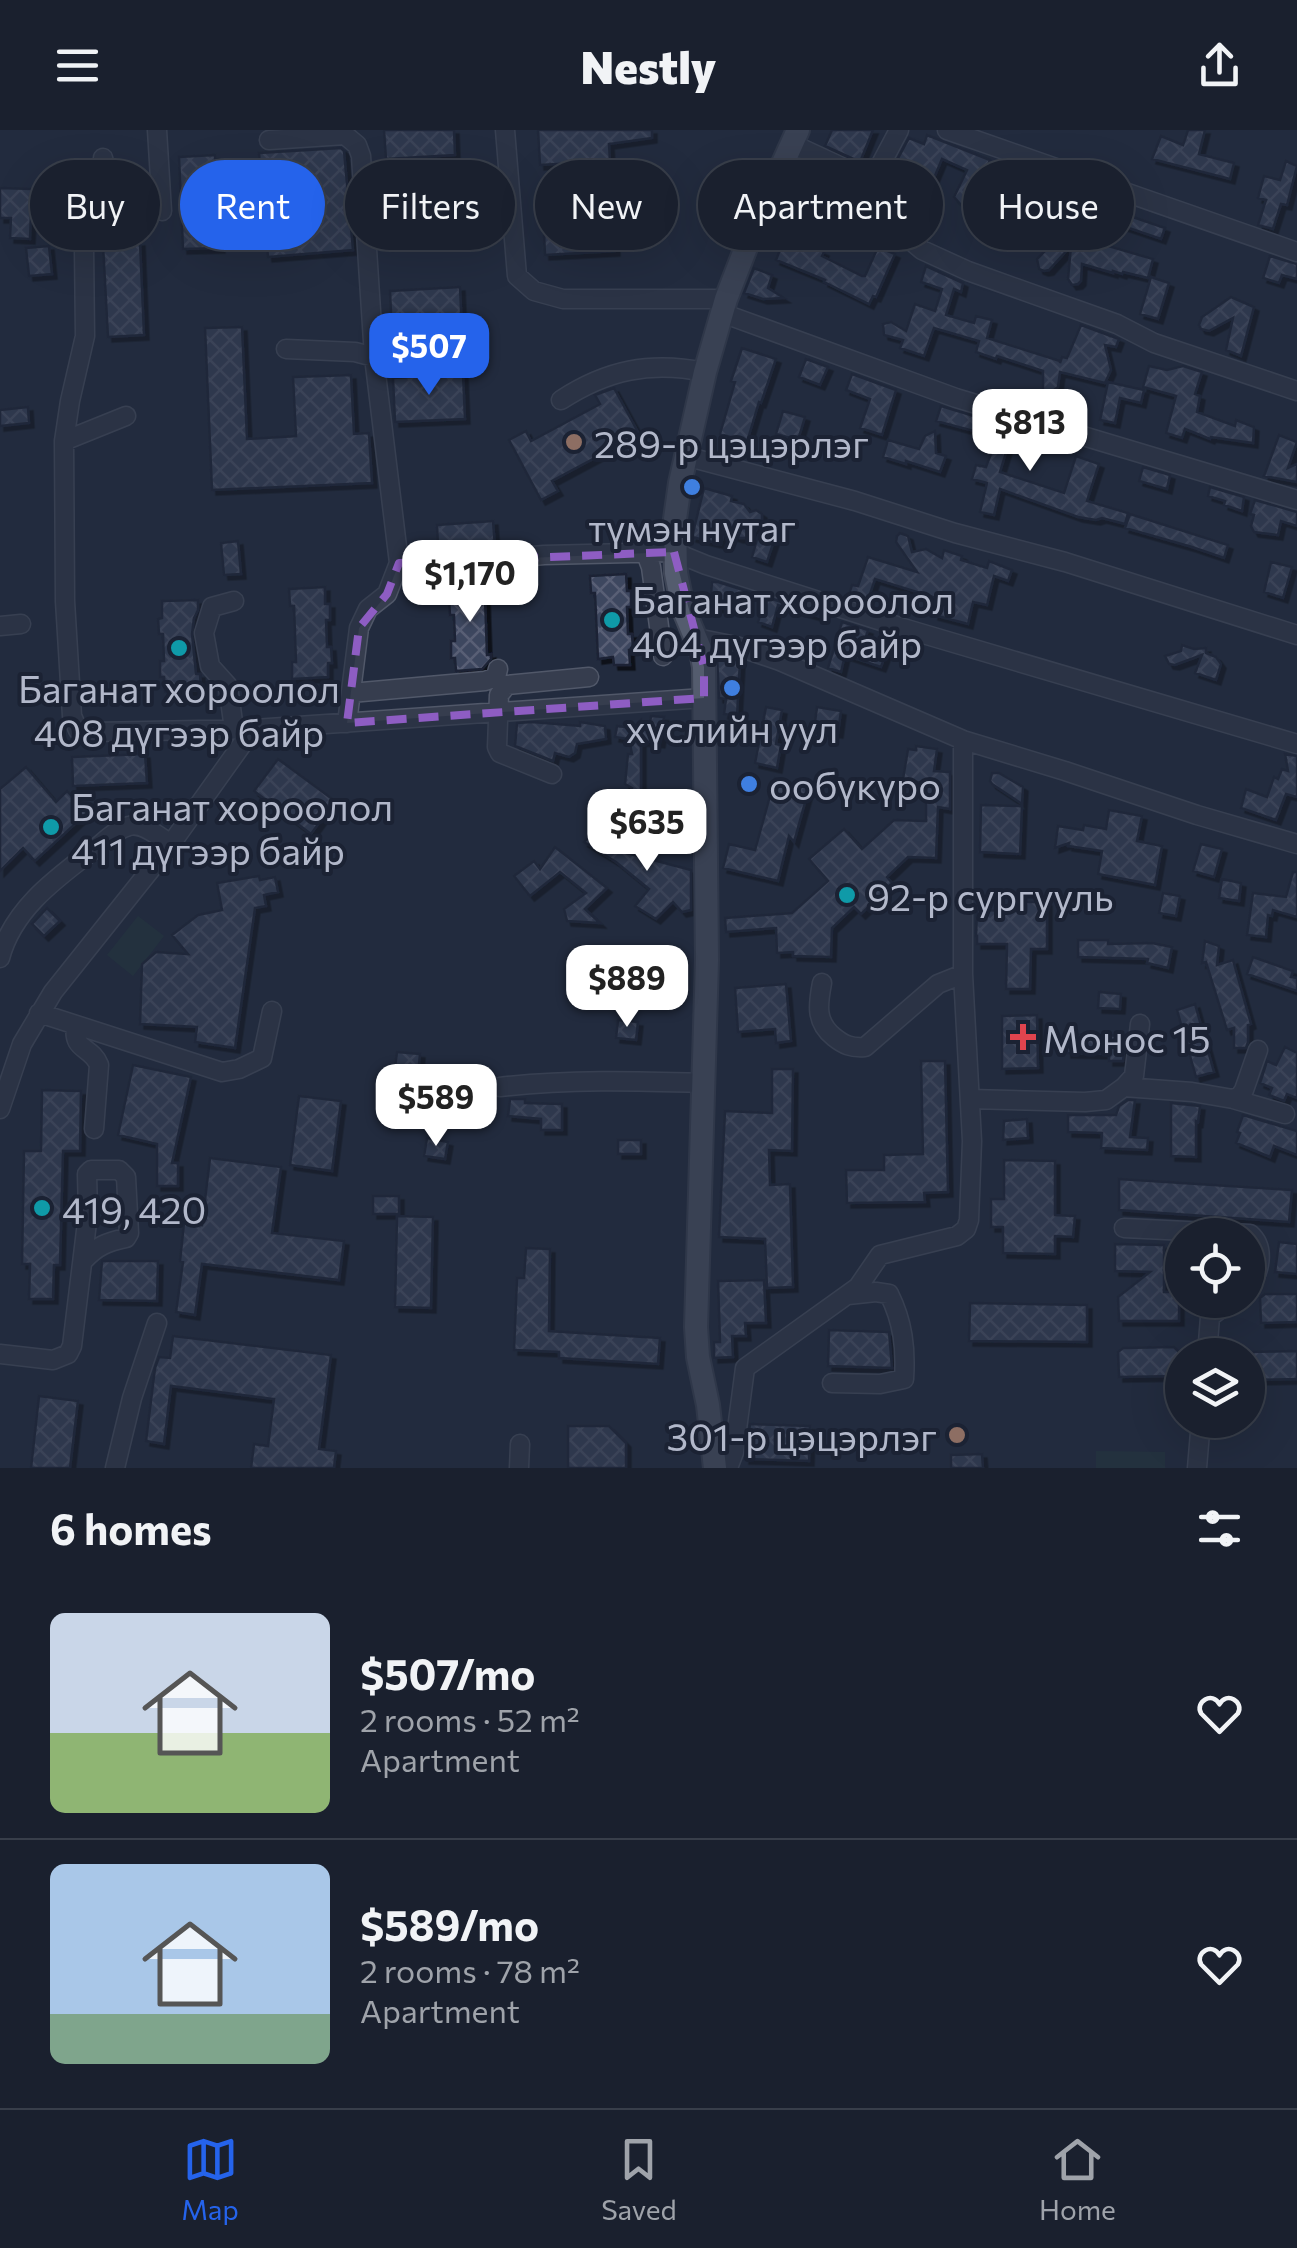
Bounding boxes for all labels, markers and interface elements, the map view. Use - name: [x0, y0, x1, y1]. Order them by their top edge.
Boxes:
- icon: menu: [50, 38, 105, 93]
- text: Nestly: [581, 38, 716, 93]
- icon: share: [1192, 38, 1247, 93]
- chip: Buy: [30, 160, 160, 250]
- chip: Rent: [180, 160, 325, 250]
- chip: Filters: [345, 160, 515, 250]
- chip: New: [535, 160, 678, 250]
- chip: Apartment: [698, 160, 943, 250]
- chip: House: [963, 160, 1134, 250]
- pin: $507: [370, 313, 488, 398]
- text: $507: [391, 325, 467, 365]
- pin: $813: [971, 389, 1089, 474]
- text: $813: [994, 401, 1066, 441]
- place label: 289-р цэцэрлэг: [594, 419, 869, 466]
- marker: 289-р цэцэрлэг: [563, 431, 585, 453]
- marker: түмэн нутаг: [681, 476, 703, 498]
- place label: түмэн нутаг: [588, 503, 796, 550]
- pin: $1,170: [389, 540, 551, 625]
- text: $1,170: [424, 552, 516, 592]
- place label: Баганат хороолол 404 дүгээр байр: [632, 575, 954, 666]
- marker: Баганат хороолол 404 дүгээр байр: [601, 609, 623, 631]
- marker: Баганат хороолол 408 дүгээр байр: [168, 637, 190, 659]
- place label: Баганат хороолол 408 дүгээр байр: [18, 664, 340, 755]
- marker: хүслийн уул: [721, 677, 743, 699]
- place label: хүслийн уул: [626, 704, 838, 751]
- place label: ообүкүро: [769, 761, 941, 808]
- marker: ообүкүро: [738, 773, 760, 795]
- place label: Баганат хороолол 411 дүгээр байр: [71, 782, 393, 873]
- pin: $635: [588, 789, 706, 874]
- text: $635: [609, 801, 685, 841]
- marker: Баганат хороолол 411 дүгээр байр: [40, 816, 62, 838]
- place label: 92-р сургууль: [867, 872, 1113, 919]
- marker: 92-р сургууль: [836, 884, 858, 906]
- pin: $889: [568, 945, 686, 1030]
- text: $889: [588, 957, 666, 997]
- place label: Монос 15: [1043, 1014, 1210, 1061]
- marker: Монос 15: [1012, 1026, 1034, 1048]
- pin: $589: [377, 1064, 495, 1149]
- text: $589: [398, 1076, 474, 1116]
- place label: 419, 420: [62, 1185, 206, 1232]
- marker: 419, 420: [31, 1197, 53, 1219]
- map controls: [1165, 1218, 1265, 1438]
- button: locate: [1165, 1218, 1265, 1318]
- button: layers: [1165, 1338, 1265, 1438]
- place label: 301-р цэцэрлэг: [667, 1412, 937, 1459]
- marker: 301-р цэцэрлэг: [946, 1424, 968, 1446]
- icon: filters: [1192, 1501, 1247, 1556]
- text: 6 homes: [50, 1502, 212, 1554]
- text: $507/mo: [360, 1647, 535, 1699]
- icon: home: [130, 1653, 250, 1773]
- icon: heart: [1192, 1686, 1247, 1741]
- text: 2 rooms · 52 m²: [360, 1699, 580, 1739]
- text: Apartment: [360, 1739, 520, 1779]
- text: $589/mo: [360, 1898, 539, 1950]
- icon: home: [130, 1904, 250, 2024]
- icon: heart: [1192, 1937, 1247, 1992]
- text: 2 rooms · 78 m²: [360, 1950, 580, 1990]
- text: Apartment: [360, 1990, 520, 2030]
- tab: Map: [181, 2132, 239, 2226]
- tab: Saved: [601, 2132, 677, 2226]
- tab: Home: [1039, 2132, 1116, 2226]

